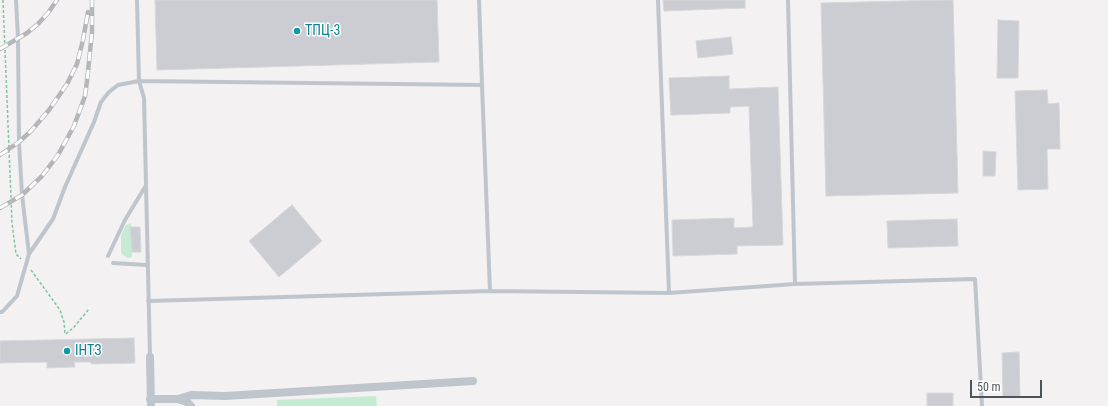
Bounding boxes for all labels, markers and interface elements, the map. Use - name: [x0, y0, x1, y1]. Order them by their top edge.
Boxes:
- place label: ТПЦ-3: [305, 23, 340, 39]
- marker: ТПЦ-3: [292, 26, 302, 36]
- place label: ІНТЗ: [75, 343, 102, 359]
- marker: ІНТЗ: [62, 346, 72, 356]
- scale bar: [972, 372, 1044, 398]
- text: 50 m: [977, 380, 1001, 394]

